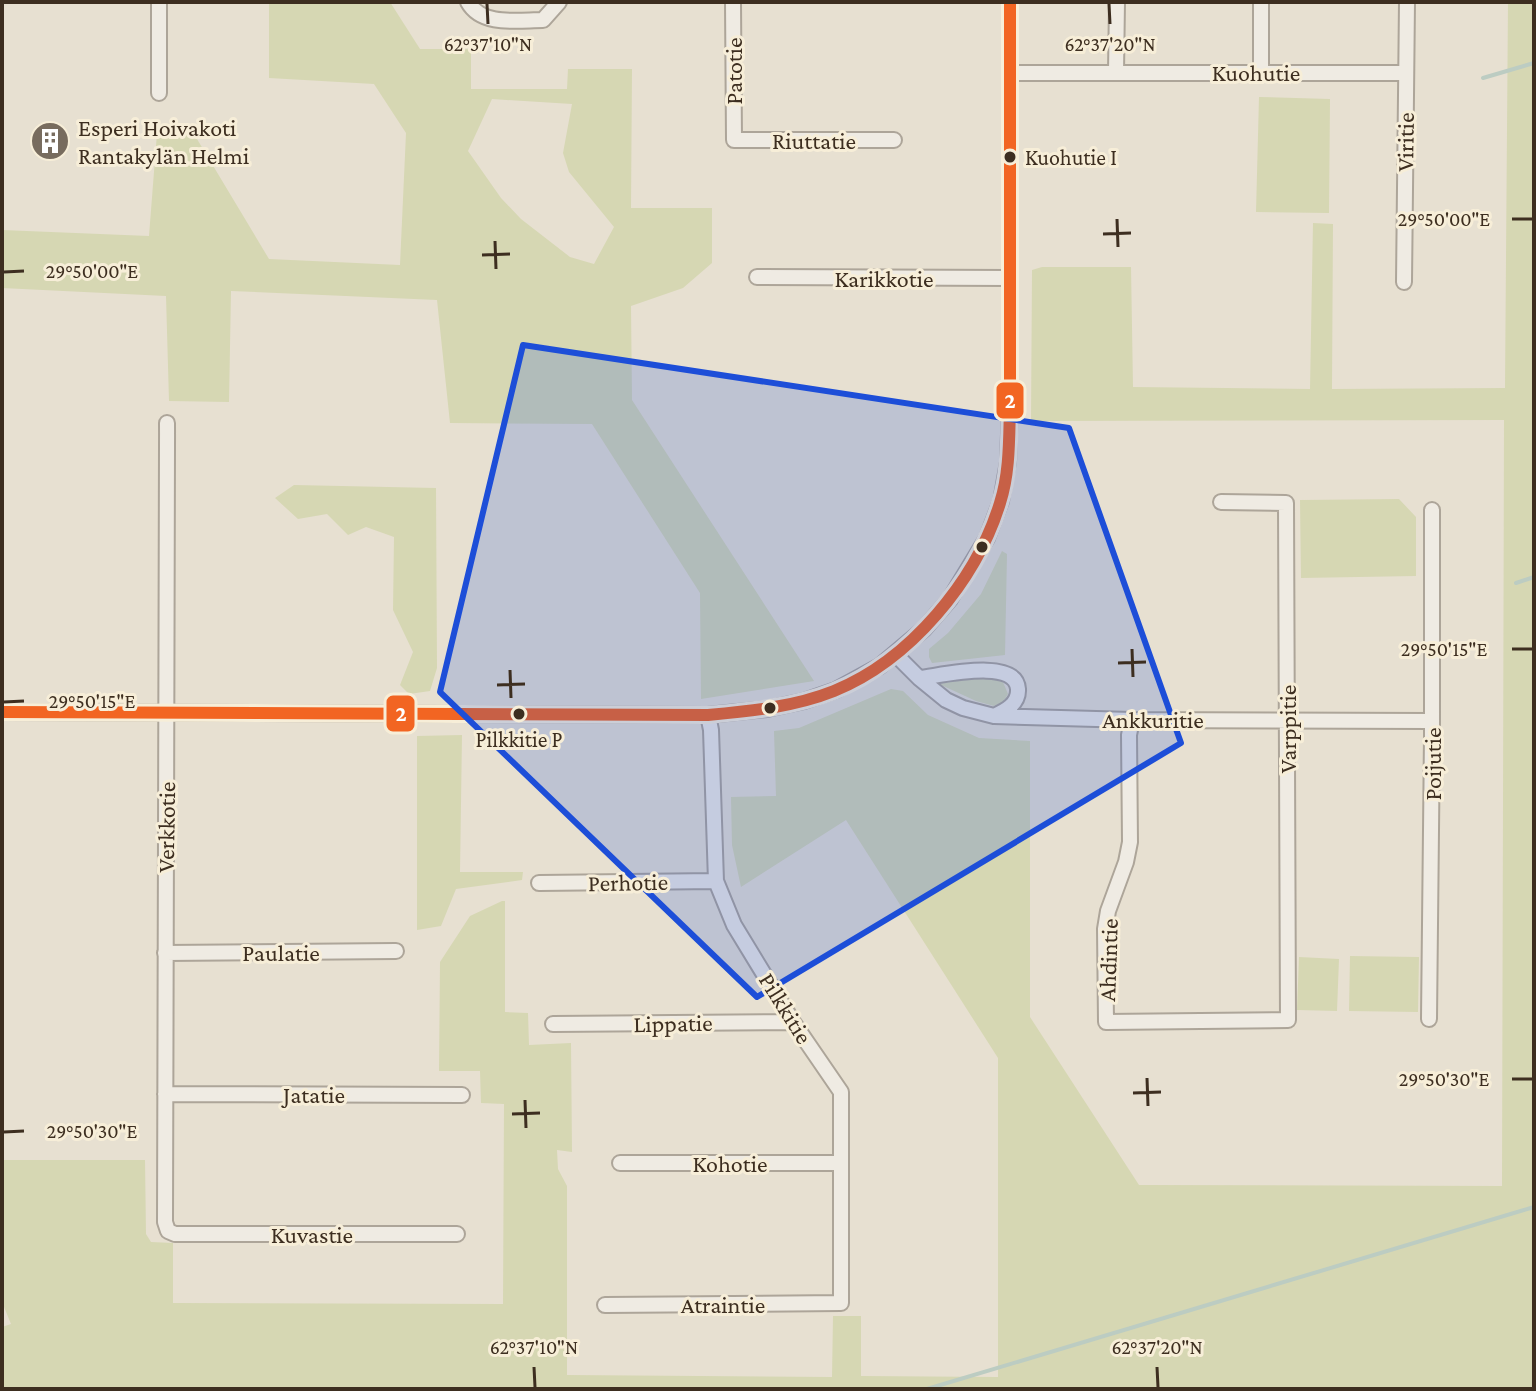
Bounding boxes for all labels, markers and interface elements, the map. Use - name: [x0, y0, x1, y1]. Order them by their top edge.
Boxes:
- text: 62°37'10"N: [444, 33, 532, 55]
- text: 62°37'20"N: [1064, 33, 1156, 55]
- street label: Patotie: [720, 37, 747, 105]
- street label: Kuohutie: [1212, 59, 1300, 86]
- street label: Viritie: [1391, 112, 1419, 172]
- place label: Esperi Hoivakoti Rantakylän Helmi: [78, 114, 249, 169]
- building icon: Esperi Hoivakoti Rantakylän Helmi: [29, 120, 71, 162]
- street label: Riuttatie: [772, 127, 856, 154]
- place label: Kuohutie I: [1025, 145, 1117, 170]
- marker: Kuohutie I: [1002, 149, 1018, 165]
- text: 29°50'00"E: [1398, 208, 1490, 230]
- text: 29°50'00"E: [46, 260, 138, 282]
- street label: Karikkotie: [835, 265, 933, 292]
- line badge: 2: [995, 381, 1025, 420]
- text: 2: [1004, 388, 1016, 413]
- unlabelled marker: [974, 539, 990, 555]
- text: 29°50'15"E: [1401, 638, 1487, 660]
- street label: Varppitie: [1274, 685, 1301, 773]
- text: 29°50'15"E: [49, 690, 135, 712]
- line badge: 2: [385, 694, 416, 733]
- unlabelled marker: [762, 700, 778, 716]
- text: 2: [395, 701, 407, 726]
- marker: Pilkkitie P: [511, 706, 527, 722]
- street label: Ankkuritie: [1102, 706, 1204, 733]
- place label: Pilkkitie P: [475, 727, 563, 752]
- street label: Poijutie: [1419, 727, 1446, 801]
- street label: Verkkotie: [152, 781, 180, 873]
- street label: Perhotie: [588, 868, 668, 896]
- street label: Ahdintie: [1093, 918, 1123, 1002]
- street label: Paulatie: [242, 939, 320, 966]
- street label: Pilkkitie: [754, 968, 818, 1048]
- street label: Lippatie: [633, 1009, 713, 1037]
- text: 29°50'30"E: [1399, 1068, 1489, 1090]
- street label: Jatatie: [281, 1081, 345, 1108]
- text: 29°50'30"E: [47, 1120, 137, 1142]
- street label: Kohotie: [693, 1150, 767, 1177]
- street label: Kuvastie: [271, 1221, 353, 1248]
- street label: Atraintie: [681, 1291, 765, 1318]
- text: 62°37'10"N: [490, 1336, 578, 1358]
- text: 62°37'20"N: [1111, 1336, 1203, 1358]

